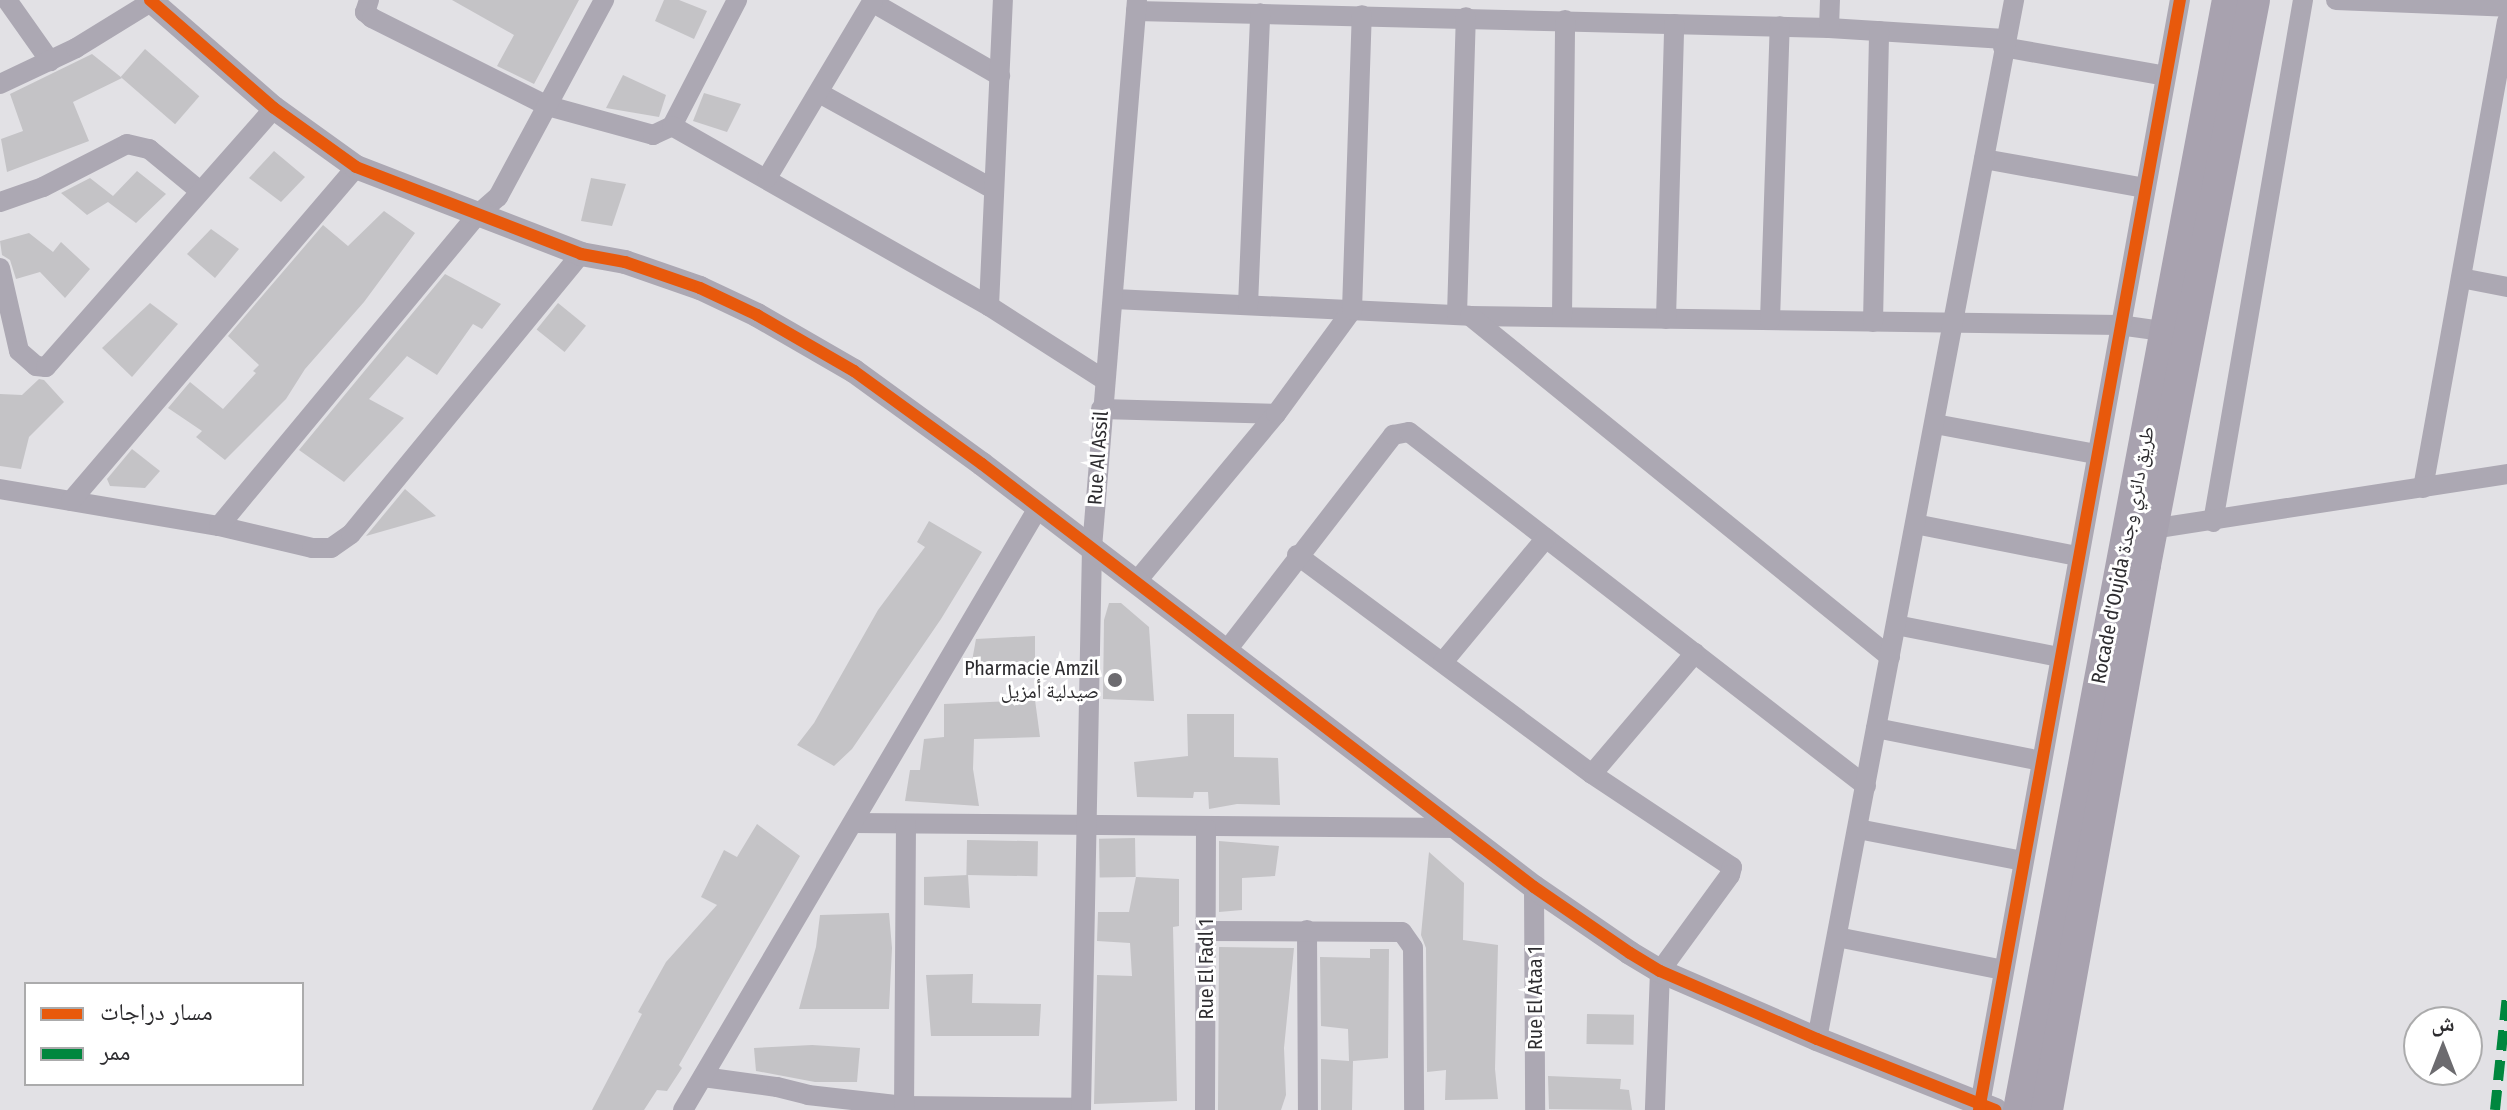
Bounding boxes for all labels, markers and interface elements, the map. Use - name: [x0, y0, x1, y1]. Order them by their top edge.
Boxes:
- street label: Rue Al Assil: [1083, 410, 1113, 506]
- street label: Rocade d'Oujda طريق دائري وجدة: [2086, 424, 2160, 686]
- place label: Pharmacie Amzil صيدلية أمزيل: [964, 656, 1099, 703]
- marker: Pharmacie Amzil صيدلية أمزيل: [1106, 671, 1124, 689]
- street label: Rue El Fadl 1: [1194, 918, 1218, 1020]
- street label: Rue El Ataa 1: [1523, 946, 1547, 1050]
- legend: [24, 982, 304, 1086]
- text: مسار دراجات: [100, 998, 213, 1026]
- north arrow: [2403, 1006, 2483, 1086]
- text: ش: [2431, 1010, 2455, 1037]
- text: ممر: [100, 1038, 131, 1066]

